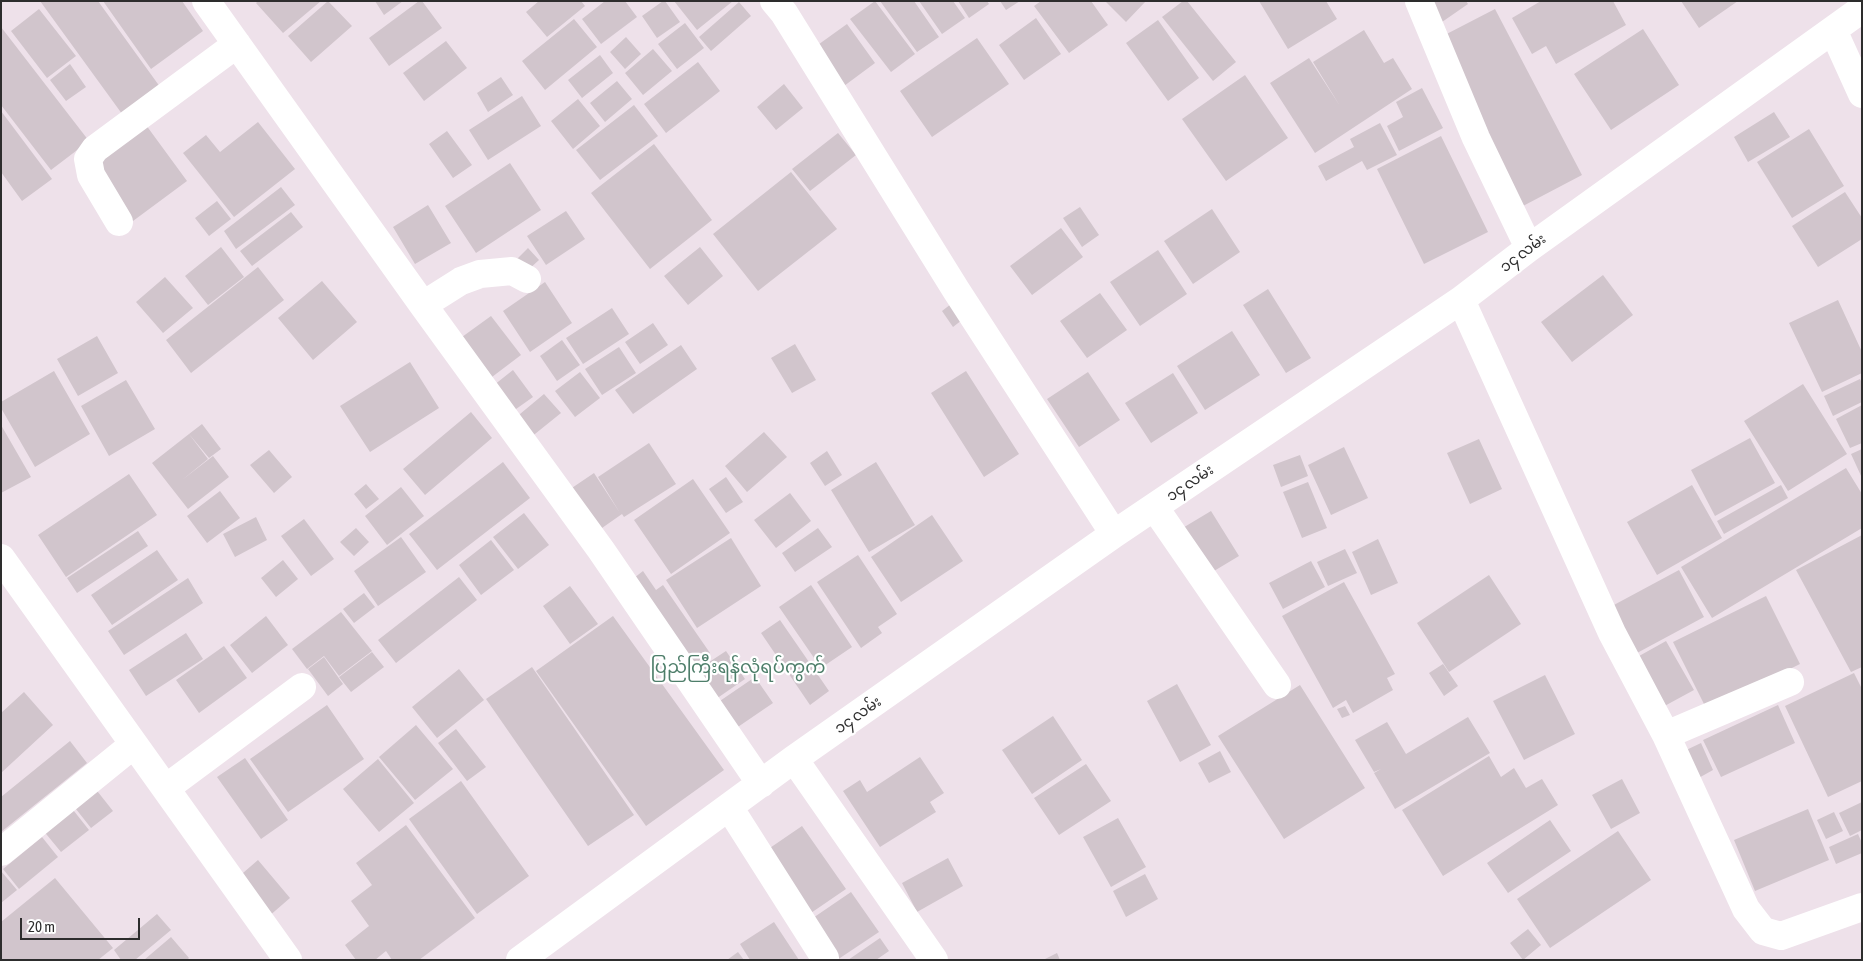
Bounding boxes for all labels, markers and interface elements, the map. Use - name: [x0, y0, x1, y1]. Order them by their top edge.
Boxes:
- street label: ၁၄ လမ်း: [1496, 230, 1550, 276]
- street label: ၁၄ လမ်း: [1163, 461, 1217, 505]
- district label: ပြည်ကြီးရန်လုံရပ်ကွက်: [651, 656, 825, 678]
- street label: ၁၄ လမ်း: [831, 692, 885, 738]
- scale bar: [22, 908, 142, 940]
- text: 20 m: [28, 918, 55, 935]

